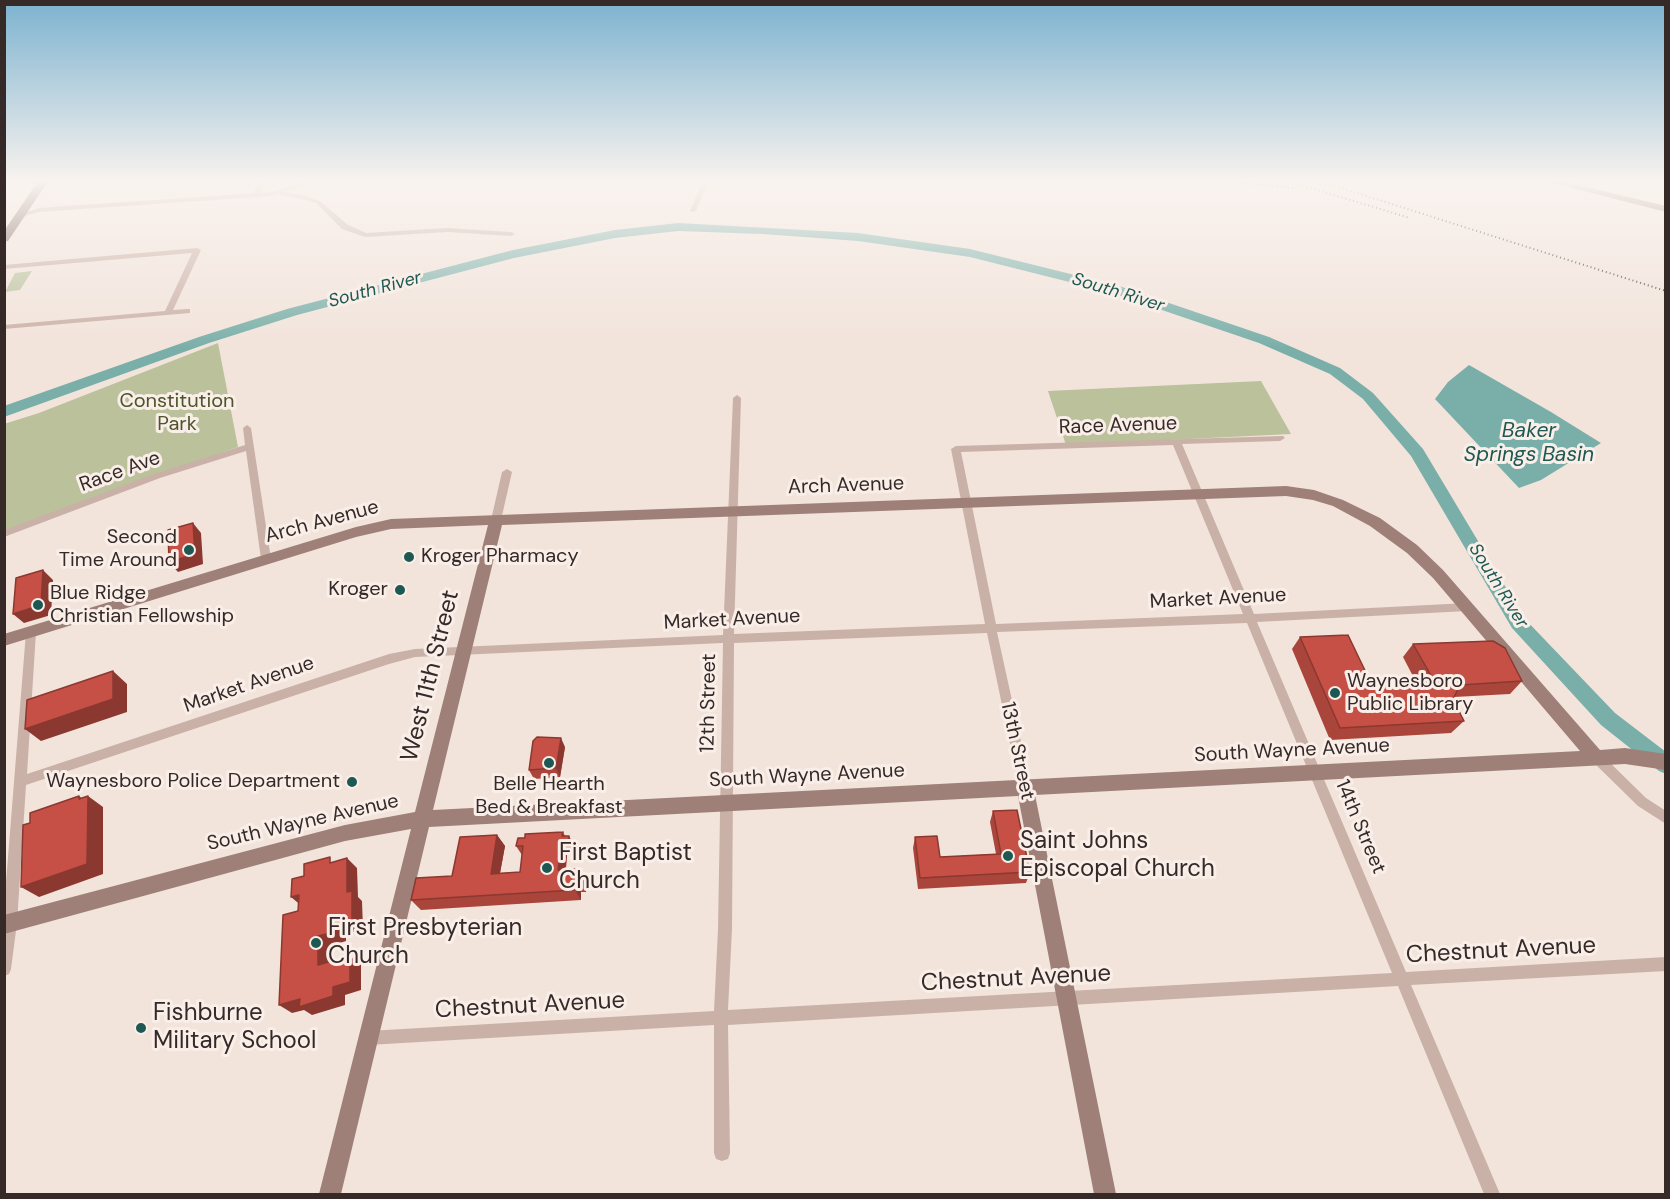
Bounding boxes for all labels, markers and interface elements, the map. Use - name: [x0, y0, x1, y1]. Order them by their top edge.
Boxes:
- water label: South River: [326, 267, 424, 313]
- water label: South River: [1069, 269, 1167, 317]
- park label: Constitution Park: [119, 390, 235, 437]
- street label: Race Avenue: [1058, 412, 1178, 440]
- water label: Baker Springs Basin: [1464, 418, 1594, 468]
- street label: Race Ave: [76, 446, 164, 498]
- street label: Arch Avenue: [787, 472, 905, 500]
- street label: Arch Avenue: [263, 495, 381, 549]
- place label: Second Time Around: [59, 526, 177, 573]
- water label: South River: [1464, 540, 1532, 632]
- marker: Second Time Around: [182, 543, 196, 557]
- place label: Kroger Pharmacy: [421, 545, 579, 569]
- marker: Kroger Pharmacy: [402, 550, 416, 564]
- place label: Kroger: [328, 578, 388, 602]
- place label: Blue Ridge Christian Fellowship: [50, 582, 234, 629]
- marker: Kroger: [393, 583, 407, 597]
- street label: Market Avenue: [1149, 583, 1287, 615]
- street label: West 11th Street: [396, 587, 466, 765]
- marker: Blue Ridge Christian Fellowship: [31, 598, 45, 612]
- street label: Market Avenue: [663, 604, 801, 636]
- street label: Market Avenue: [181, 651, 317, 719]
- street label: 12th Street: [696, 653, 722, 753]
- place label: Waynesboro Public Library: [1347, 670, 1473, 717]
- marker: Waynesboro Public Library: [1328, 686, 1342, 700]
- street label: 13th Street: [995, 700, 1039, 802]
- street label: South Wayne Avenue: [1194, 734, 1390, 768]
- marker: Belle Hearth Bed & Breakfast: [542, 756, 556, 770]
- street label: South Wayne Avenue: [709, 759, 905, 793]
- place label: Waynesboro Police Department: [46, 770, 340, 794]
- place label: Belle Hearth Bed & Breakfast: [475, 773, 623, 820]
- marker: Waynesboro Police Department: [345, 775, 359, 789]
- street label: 14th Street: [1329, 776, 1391, 878]
- street label: South Wayne Avenue: [205, 789, 401, 857]
- place label: Saint Johns Episcopal Church: [1020, 828, 1215, 884]
- place label: First Baptist Church: [559, 840, 692, 896]
- marker: Saint Johns Episcopal Church: [1001, 849, 1015, 863]
- marker: First Baptist Church: [540, 861, 554, 875]
- place label: First Presbyterian Church: [328, 915, 522, 971]
- street label: Chestnut Avenue: [1405, 932, 1597, 970]
- marker: First Presbyterian Church: [309, 936, 323, 950]
- street label: Chestnut Avenue: [920, 960, 1112, 998]
- street label: Chestnut Avenue: [434, 987, 626, 1025]
- place label: Fishburne Military School: [153, 1000, 316, 1056]
- marker: Fishburne Military School: [134, 1021, 148, 1035]

